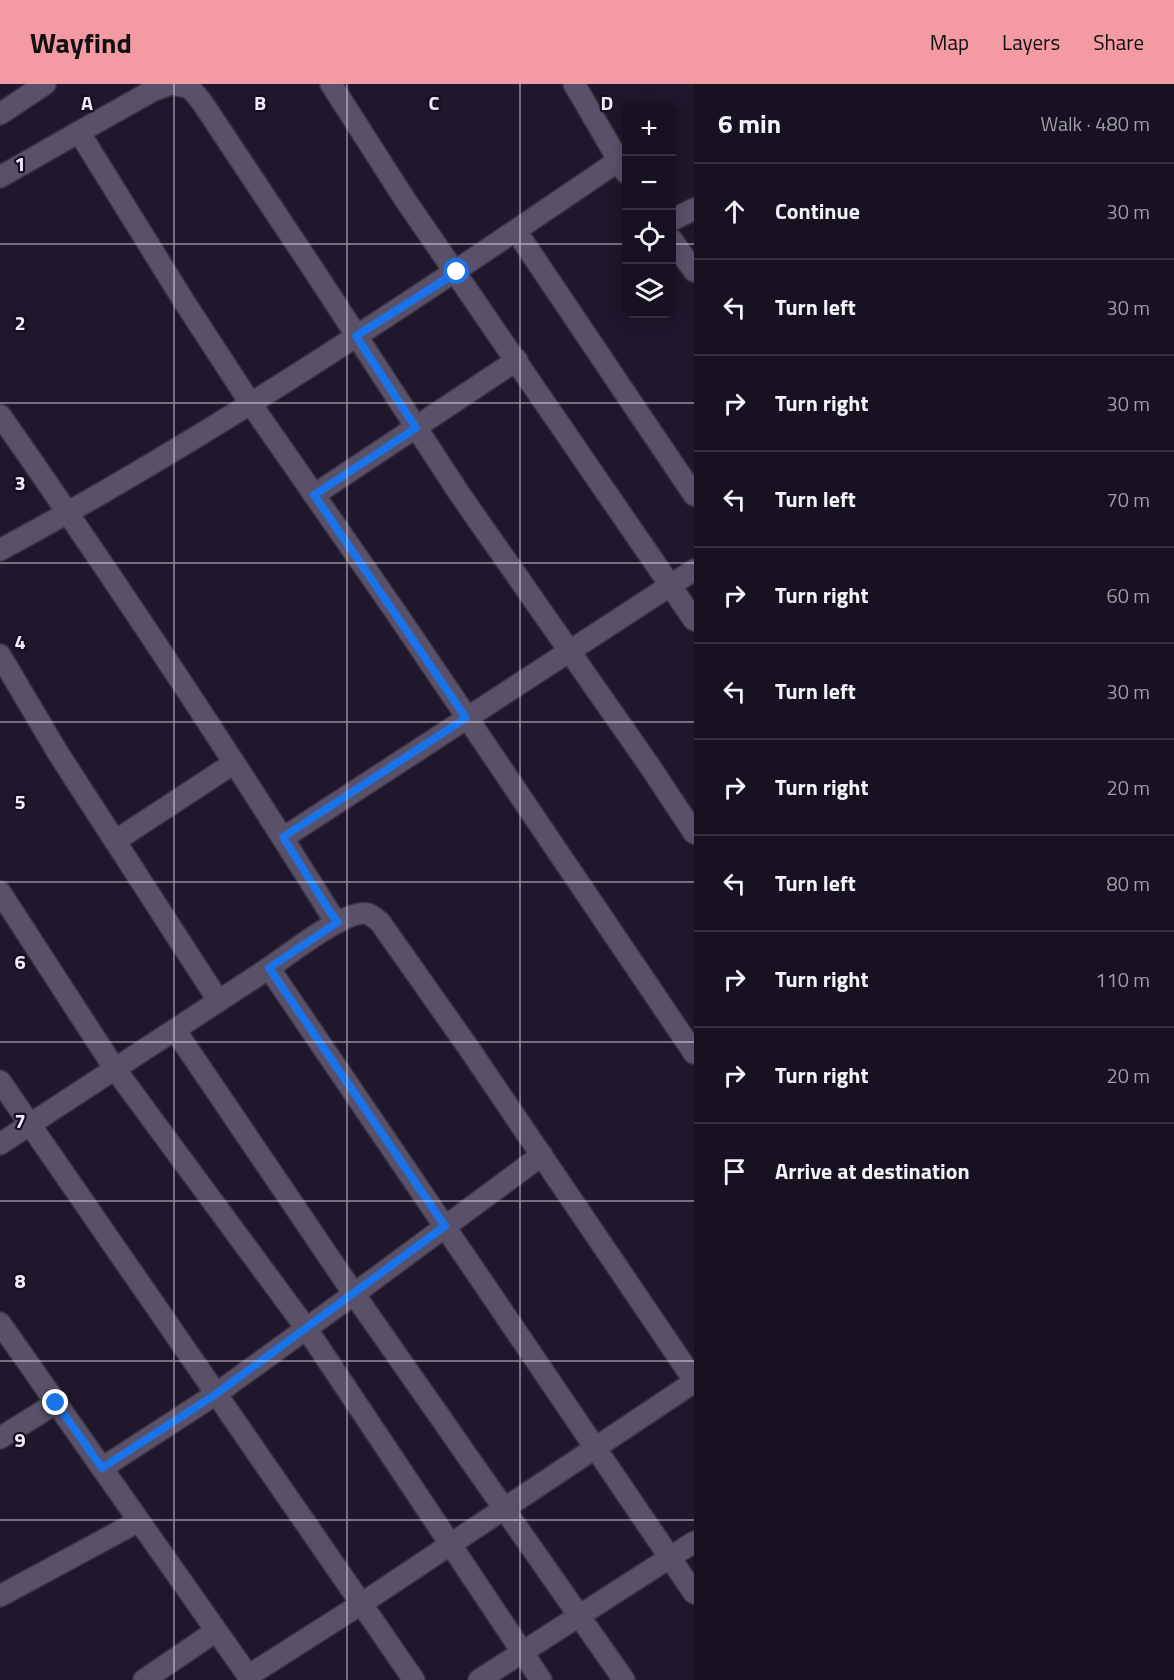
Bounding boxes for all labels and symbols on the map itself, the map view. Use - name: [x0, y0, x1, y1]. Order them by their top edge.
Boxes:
- text: A: [81, 87, 93, 118]
- text: B: [254, 87, 266, 118]
- text: C: [429, 87, 440, 118]
- text: D: [601, 87, 613, 118]
- text: 1: [14, 148, 26, 179]
- route start: [443, 258, 469, 284]
- text: 2: [14, 307, 26, 338]
- text: 3: [14, 467, 26, 498]
- text: 4: [14, 626, 26, 657]
- text: 5: [14, 786, 26, 817]
- text: 6: [14, 946, 26, 977]
- text: 7: [14, 1105, 26, 1136]
- text: 8: [14, 1265, 26, 1296]
- route end: [42, 1389, 68, 1415]
- text: 9: [14, 1424, 26, 1455]

